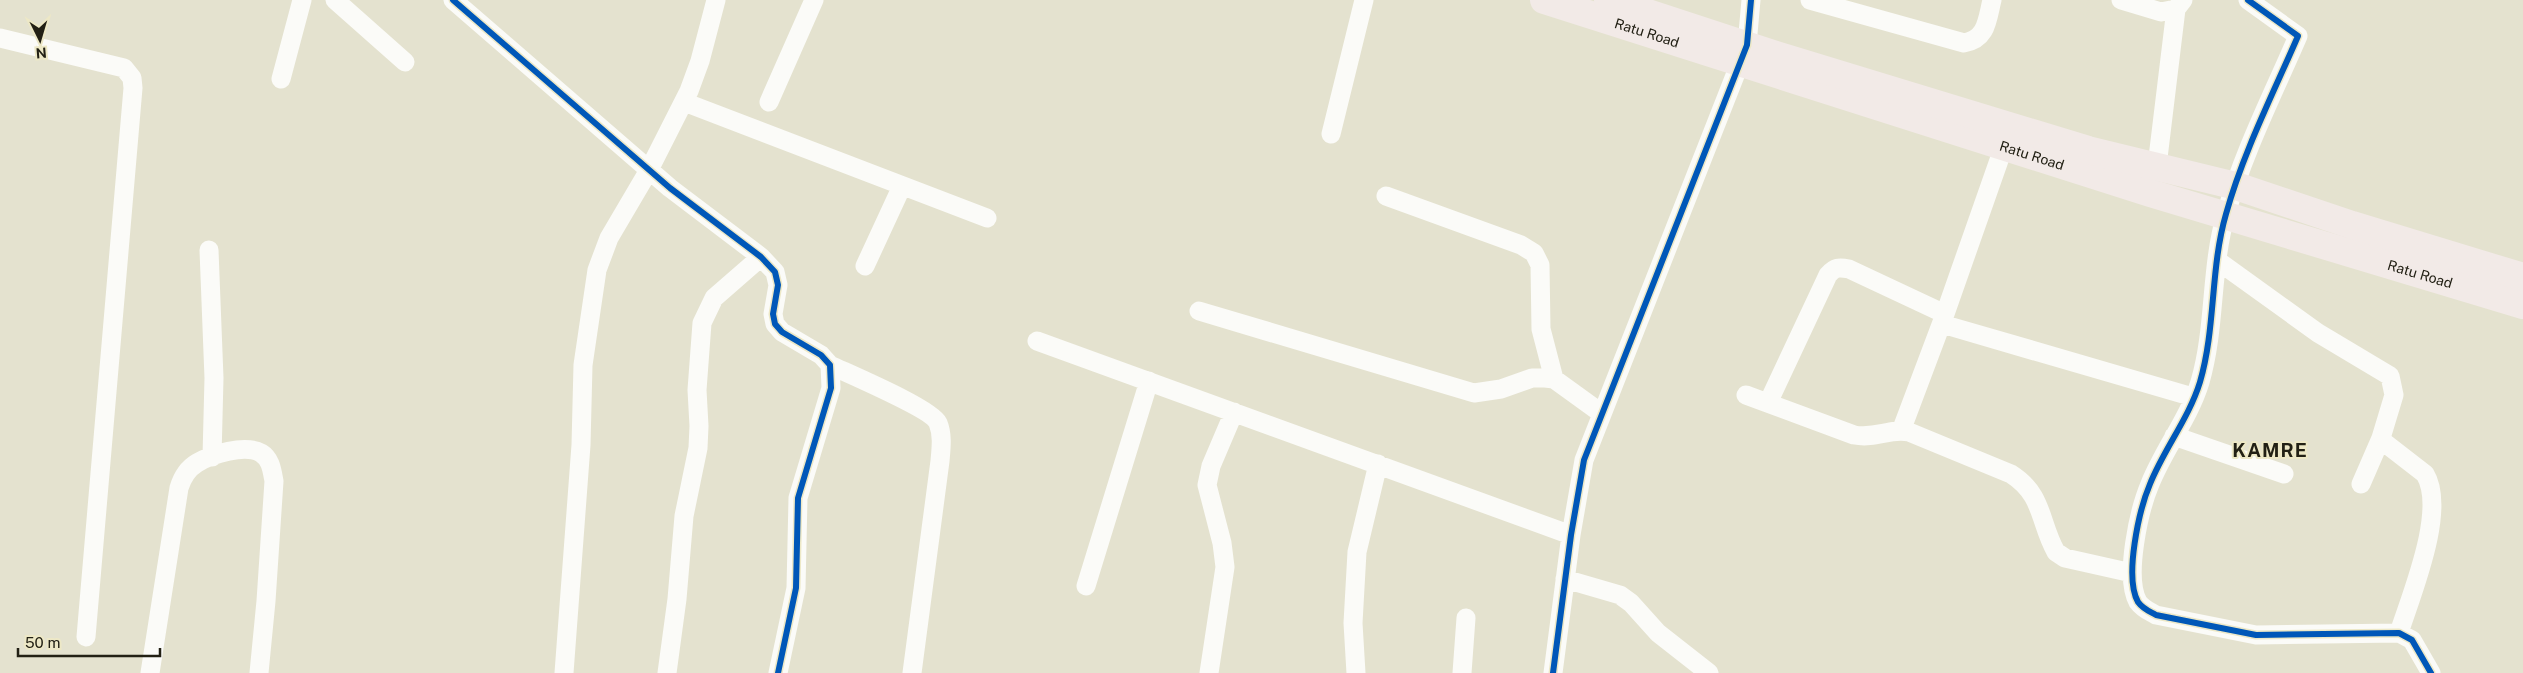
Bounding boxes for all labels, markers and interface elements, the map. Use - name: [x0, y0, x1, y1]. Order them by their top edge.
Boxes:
- north arrow: [15, 15, 65, 65]
- street label: Ratu Road: [1613, 15, 1681, 51]
- text: N: [35, 45, 47, 61]
- street label: Ratu Road: [1998, 138, 2066, 173]
- street label: Ratu Road: [2386, 257, 2454, 291]
- district label: KAMRE: [2232, 439, 2308, 461]
- scale bar: [18, 626, 160, 658]
- text: 50 m: [25, 634, 60, 651]

